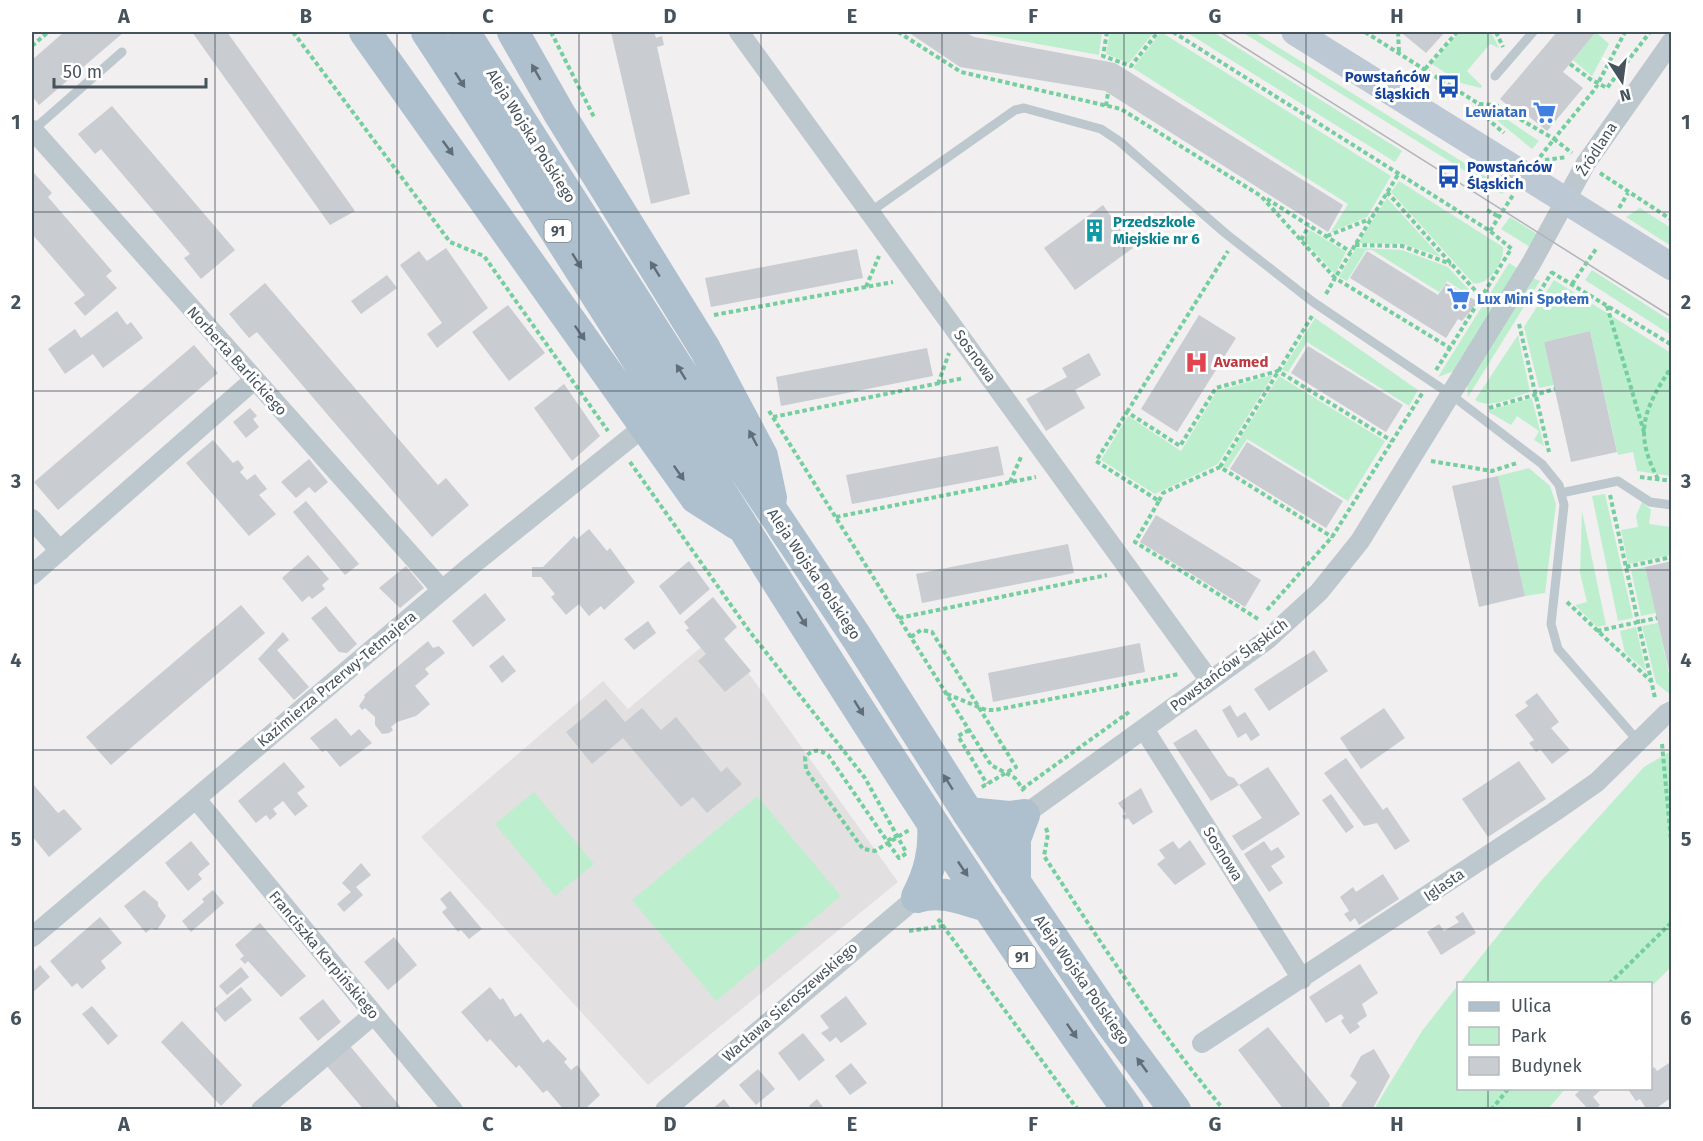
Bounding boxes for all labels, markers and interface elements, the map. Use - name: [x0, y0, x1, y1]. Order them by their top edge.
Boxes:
- text: A: [117, 4, 131, 28]
- text: B: [300, 4, 312, 28]
- text: C: [482, 4, 494, 28]
- text: D: [663, 4, 677, 28]
- text: E: [847, 4, 857, 28]
- text: F: [1028, 4, 1038, 28]
- text: G: [1209, 4, 1221, 28]
- text: H: [1390, 4, 1404, 28]
- text: I: [1576, 4, 1582, 28]
- scale bar: [54, 51, 206, 89]
- north arrow: [1592, 51, 1652, 111]
- text: 50 m: [63, 61, 102, 83]
- one-way arrow: [531, 63, 541, 80]
- street label: Aleja Wojska Polskiego: [483, 66, 579, 206]
- place label: Powstańców śląskich: [1345, 68, 1431, 103]
- one-way arrow: [454, 72, 465, 89]
- bus stop icon: Powstańców śląskich: [1435, 73, 1461, 99]
- text: N: [1618, 85, 1633, 106]
- supermarket icon: Lewiatan: [1532, 99, 1558, 125]
- place label: Lewiatan: [1465, 103, 1527, 121]
- text: 1: [11, 110, 21, 134]
- text: 1: [1681, 110, 1691, 134]
- street label: Źródlana: [1573, 119, 1621, 179]
- one-way arrow: [442, 139, 454, 155]
- place label: Powstańców Śląskich: [1467, 158, 1553, 193]
- bus stop icon: Powstańców Śląskich: [1436, 163, 1462, 189]
- place label: Przedszkole Miejskie nr 6: [1113, 213, 1200, 248]
- building icon: Przedszkole Miejskie nr 6: [1082, 218, 1108, 244]
- road number: 91: [544, 220, 572, 242]
- one-way arrow: [572, 253, 583, 269]
- one-way arrow: [650, 261, 661, 277]
- supermarket icon: Lux Mini Społem: [1446, 286, 1472, 312]
- text: 2: [11, 290, 21, 314]
- place label: Lux Mini Społem: [1477, 290, 1589, 308]
- text: 2: [1681, 290, 1691, 314]
- street label: Norberta Barlickiego: [183, 303, 291, 419]
- one-way arrow: [574, 325, 586, 341]
- street label: Sosnowa: [950, 326, 1000, 386]
- hospital icon: Avamed: [1183, 349, 1209, 375]
- place label: Avamed: [1213, 353, 1268, 371]
- one-way arrow: [675, 364, 686, 380]
- one-way arrow: [748, 429, 758, 446]
- one-way arrow: [673, 465, 684, 481]
- text: 3: [10, 469, 21, 493]
- text: 3: [1680, 469, 1691, 493]
- street label: Aleja Wojska Polskiego: [763, 505, 865, 643]
- street label: Kazimierza Przerwy-Tetmajera: [254, 607, 420, 751]
- one-way arrow: [797, 611, 808, 627]
- street label: Powstańców Śląskich: [1167, 615, 1291, 715]
- text: 4: [10, 648, 22, 672]
- text: 4: [1680, 648, 1692, 672]
- one-way arrow: [853, 700, 864, 716]
- one-way arrow: [943, 774, 954, 790]
- street label: Sosnowa: [1199, 824, 1247, 884]
- text: 5: [11, 827, 22, 851]
- text: 5: [1681, 827, 1692, 851]
- one-way arrow: [957, 861, 968, 877]
- street label: Iglasta: [1420, 865, 1468, 905]
- street label: Franciszka Karpińskiego: [265, 887, 383, 1023]
- street label: Aleja Wojska Polskiego: [1030, 912, 1134, 1048]
- street label: Wacława Sieroszewskiego: [719, 938, 861, 1066]
- road number: 91: [1008, 946, 1036, 968]
- legend: [1457, 982, 1652, 1090]
- text: Ulica: [1511, 995, 1551, 1017]
- text: 6: [10, 1006, 22, 1030]
- text: 6: [1680, 1006, 1692, 1030]
- one-way arrow: [1066, 1022, 1078, 1038]
- text: Park: [1511, 1025, 1547, 1047]
- text: Budynek: [1511, 1055, 1582, 1077]
- one-way arrow: [1136, 1058, 1148, 1074]
- text: A: [117, 1112, 131, 1136]
- text: B: [300, 1112, 312, 1136]
- text: C: [482, 1112, 494, 1136]
- text: D: [663, 1112, 677, 1136]
- text: E: [847, 1112, 857, 1136]
- text: F: [1028, 1112, 1038, 1136]
- text: G: [1209, 1112, 1221, 1136]
- text: H: [1390, 1112, 1404, 1136]
- text: I: [1576, 1112, 1582, 1136]

